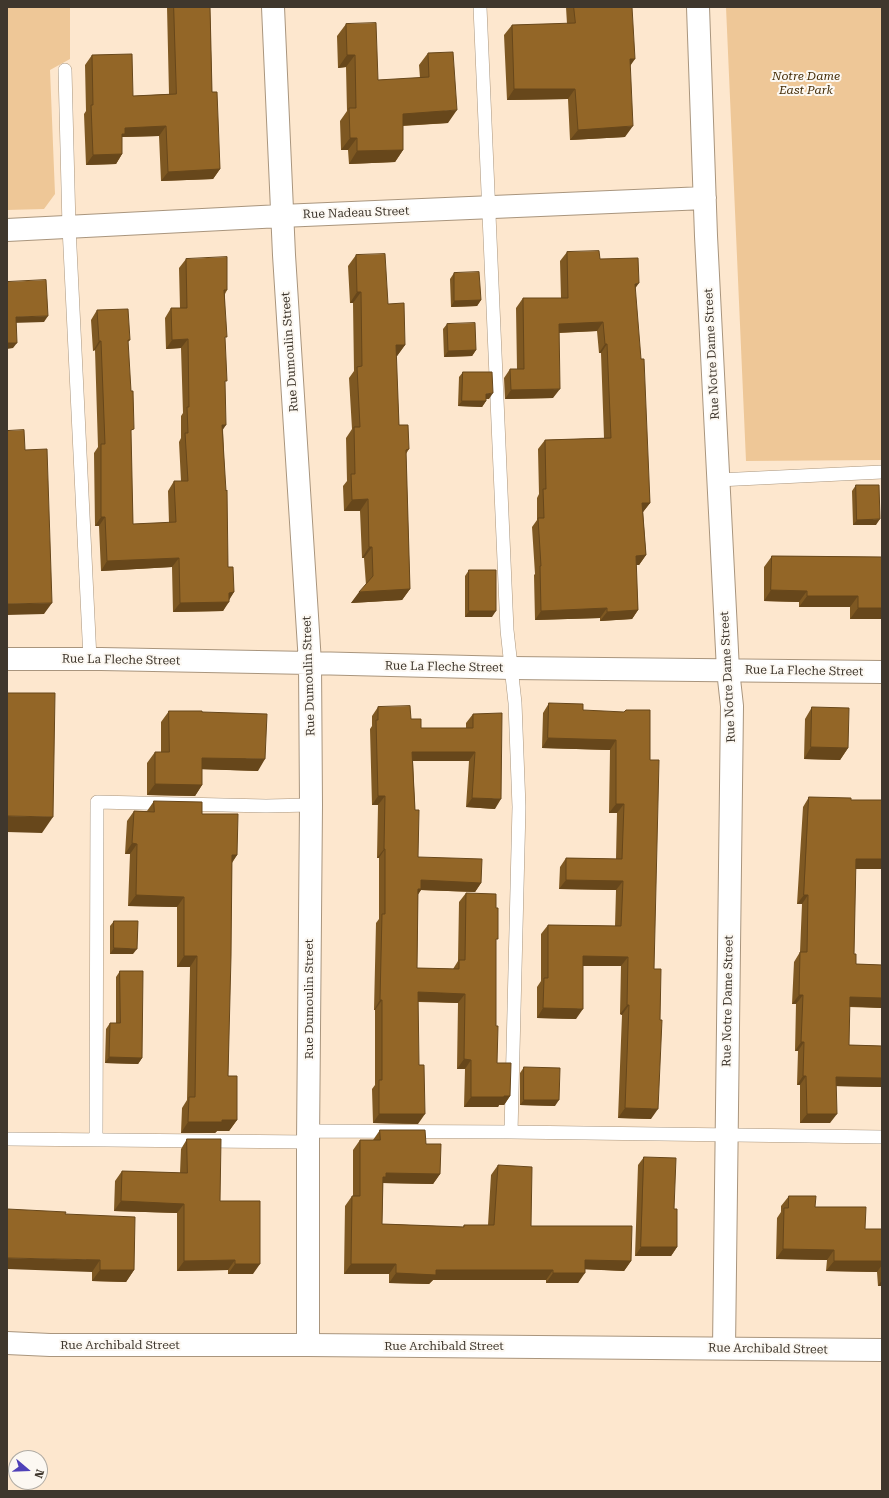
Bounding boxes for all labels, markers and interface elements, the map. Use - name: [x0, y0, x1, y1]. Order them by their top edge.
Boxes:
- park label: Notre Dame East Park: [772, 69, 840, 97]
- street label: Rue Nadeau Street: [302, 204, 410, 222]
- street label: Rue Notre Dame Street: [701, 288, 723, 420]
- street label: Rue Dumoulin Street: [279, 291, 301, 413]
- street label: Rue Notre Dame Street: [717, 611, 739, 743]
- street label: Rue Dumoulin Street: [300, 616, 318, 736]
- street label: Rue La Fleche Street: [62, 652, 180, 668]
- street label: Rue La Fleche Street: [385, 659, 503, 675]
- street label: Rue La Fleche Street: [745, 663, 863, 679]
- street label: Rue Notre Dame Street: [720, 935, 736, 1067]
- street label: Rue Dumoulin Street: [302, 939, 316, 1059]
- street label: Rue Archibald Street: [60, 1338, 180, 1352]
- street label: Rue Archibald Street: [384, 1339, 504, 1353]
- street label: Rue Archibald Street: [708, 1341, 828, 1357]
- north arrow: [8, 1450, 48, 1490]
- text: N: [31, 1468, 46, 1480]

